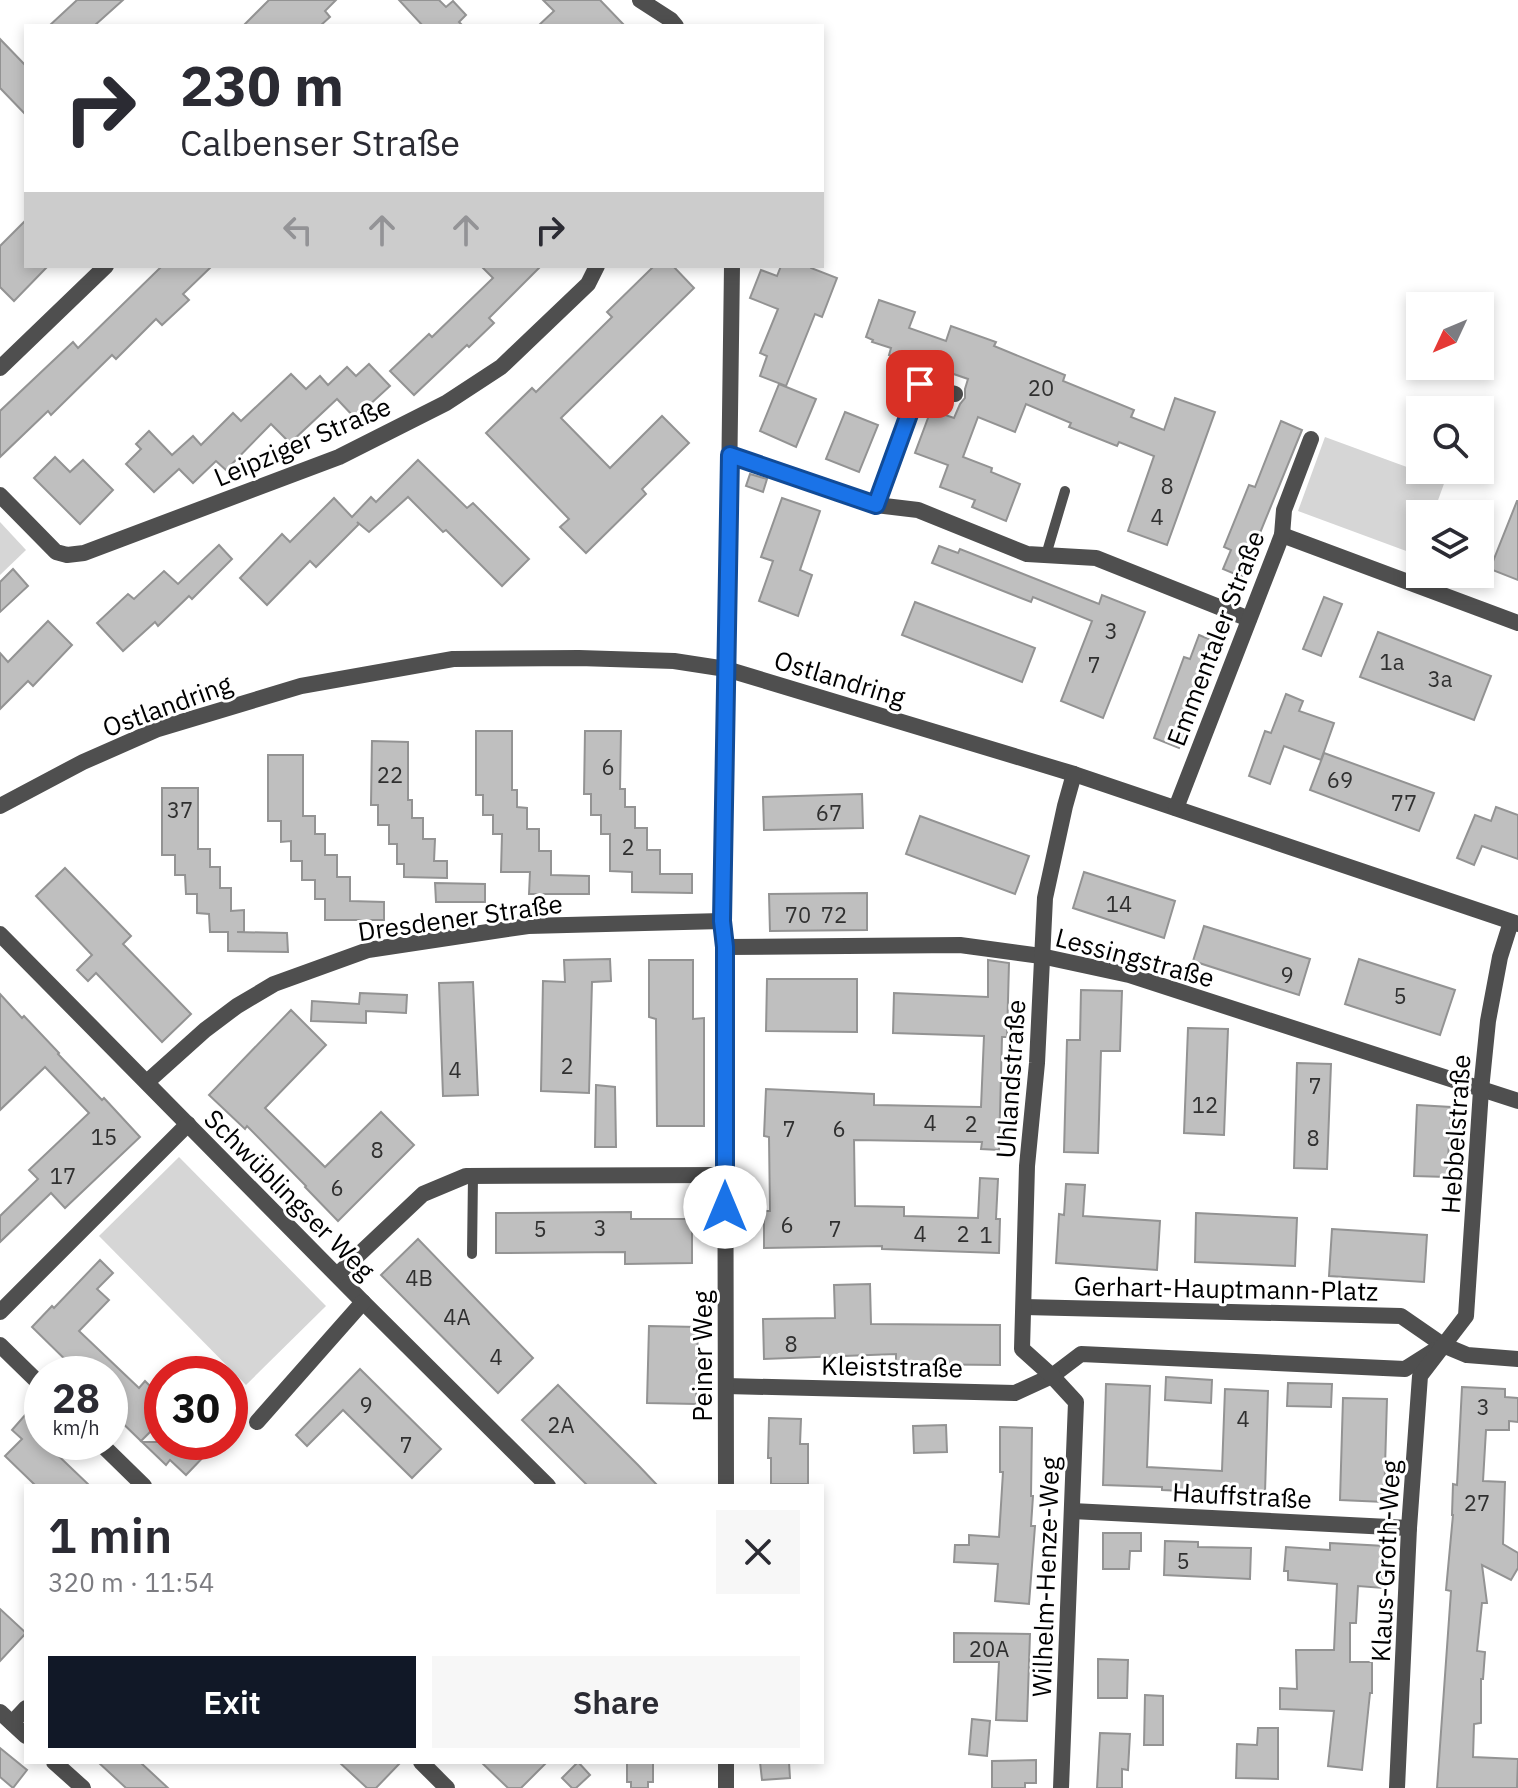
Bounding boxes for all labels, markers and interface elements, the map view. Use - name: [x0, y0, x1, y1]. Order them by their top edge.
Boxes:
- text: 230 m: [180, 49, 344, 121]
- icon: right: [48, 56, 152, 160]
- text: Calbenser Straße: [180, 119, 460, 166]
- icon: left: [276, 208, 320, 252]
- icon: ahead: [360, 208, 404, 252]
- icon: ahead: [444, 208, 488, 252]
- icon: right: [528, 208, 572, 252]
- north arrow: [1406, 292, 1494, 380]
- map controls: [1406, 292, 1494, 588]
- pin: [886, 350, 954, 418]
- icon: arrive: [898, 362, 942, 406]
- house number: 20: [1028, 373, 1054, 402]
- street label: Leipziger Straße: [208, 388, 396, 494]
- button: search: [1406, 396, 1494, 484]
- house number: 8: [1160, 471, 1174, 500]
- button: layers: [1406, 500, 1494, 588]
- house number: 4: [1150, 502, 1164, 531]
- street label: Emmentaler Straße: [1158, 525, 1272, 751]
- house number: 3: [1104, 616, 1118, 645]
- street label: Ostlandring: [770, 642, 910, 714]
- house number: 1a: [1380, 647, 1405, 676]
- house number: 7: [1087, 650, 1101, 679]
- house number: 3a: [1428, 664, 1453, 693]
- street label: Ostlandring: [98, 666, 237, 744]
- house number: 6: [601, 752, 615, 781]
- house number: 22: [377, 760, 403, 789]
- house number: 69: [1327, 765, 1353, 794]
- house number: 77: [1391, 788, 1417, 817]
- house number: 37: [167, 795, 193, 824]
- house number: 67: [816, 798, 842, 827]
- house number: 2: [621, 832, 635, 861]
- street label: Dresdener Straße: [355, 886, 565, 948]
- house number: 14: [1106, 889, 1132, 918]
- house number: 70: [785, 900, 811, 929]
- house number: 72: [821, 900, 847, 929]
- street label: Lessingstraße: [1052, 919, 1218, 995]
- house number: 9: [1280, 960, 1294, 989]
- house number: 5: [1393, 981, 1407, 1010]
- street label: Uhlandstraße: [987, 998, 1033, 1160]
- house number: 2: [560, 1051, 574, 1080]
- street label: Hebbelstraße: [1432, 1053, 1478, 1215]
- house number: 4: [448, 1055, 462, 1084]
- house number: 7: [1308, 1071, 1322, 1100]
- house number: 12: [1192, 1090, 1218, 1119]
- street label: Schwüblingser Weg: [197, 1101, 383, 1287]
- house number: 4: [923, 1108, 937, 1137]
- house number: 2: [964, 1109, 978, 1138]
- house number: 7: [782, 1114, 796, 1143]
- house number: 6: [832, 1114, 846, 1143]
- house number: 15: [91, 1122, 117, 1151]
- house number: 8: [1306, 1123, 1320, 1152]
- house number: 8: [370, 1135, 384, 1164]
- house number: 17: [50, 1161, 76, 1190]
- position arrow: [683, 1165, 767, 1249]
- house number: 6: [330, 1173, 344, 1202]
- house number: 6: [780, 1210, 794, 1239]
- house number: 3: [593, 1213, 607, 1242]
- house number: 5: [533, 1214, 547, 1243]
- house number: 7: [828, 1214, 842, 1243]
- house number: 4: [913, 1219, 927, 1248]
- house number: 2: [956, 1219, 970, 1248]
- house number: 1: [979, 1220, 993, 1249]
- house number: 4B: [405, 1263, 433, 1292]
- street label: Gerhart-Hauptmann-Platz: [1073, 1268, 1379, 1308]
- street label: Peiner Weg: [685, 1290, 719, 1422]
- house number: 4A: [443, 1302, 471, 1331]
- house number: 8: [784, 1329, 798, 1358]
- house number: 4: [489, 1342, 503, 1371]
- street label: Kleiststraße: [821, 1348, 963, 1384]
- speed limit sign: 30: [144, 1356, 248, 1460]
- text: 28: [52, 1372, 100, 1424]
- house number: 9: [359, 1390, 373, 1419]
- house number: 3: [1476, 1392, 1490, 1421]
- house number: 4: [1236, 1404, 1250, 1433]
- house number: 2A: [547, 1410, 575, 1439]
- text: km/h: [52, 1414, 100, 1441]
- house number: 7: [399, 1430, 413, 1459]
- street label: Wilhelm-Henze-Weg: [1024, 1456, 1066, 1698]
- street label: Klaus-Groth-Weg: [1363, 1459, 1407, 1663]
- street label: Hauffstraße: [1171, 1474, 1313, 1516]
- house number: 27: [1464, 1488, 1490, 1517]
- text: 1 min: [48, 1504, 172, 1566]
- button: close: [716, 1510, 800, 1594]
- house number: 5: [1176, 1546, 1190, 1575]
- text: 320 m · 11:54: [48, 1565, 214, 1599]
- house number: 20A: [969, 1634, 1009, 1663]
- button: Exit: [48, 1656, 416, 1748]
- button: Share: [432, 1656, 800, 1748]

